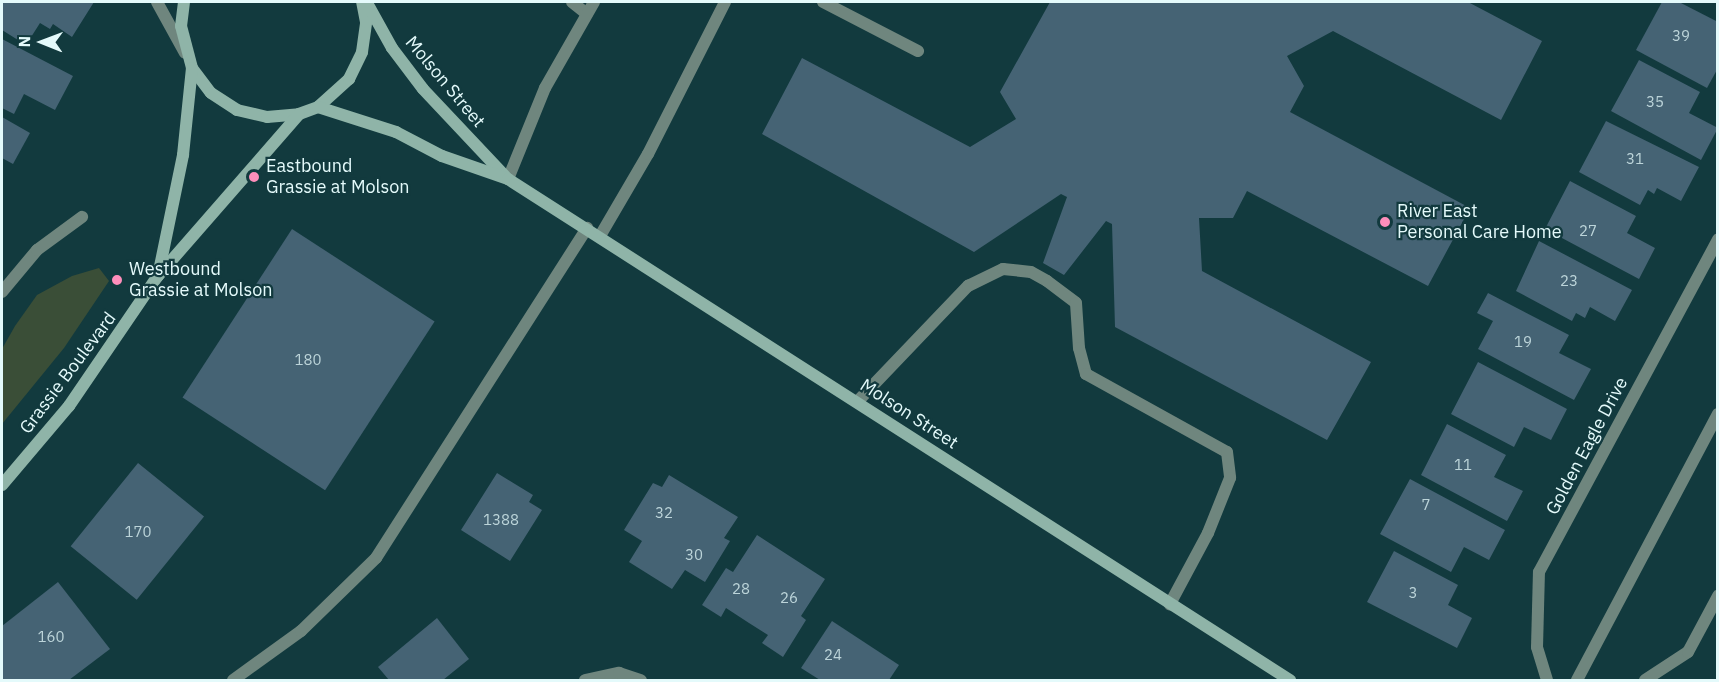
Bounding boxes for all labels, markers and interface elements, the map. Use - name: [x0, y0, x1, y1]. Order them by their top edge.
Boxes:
- north arrow: [12, 12, 72, 72]
- house number: 39: [1672, 27, 1690, 45]
- street label: Molson Street: [401, 32, 489, 132]
- text: N: [14, 36, 34, 48]
- house number: 35: [1646, 93, 1664, 111]
- house number: 31: [1626, 150, 1644, 168]
- place label: Eastbound Grassie at Molson: [266, 156, 410, 198]
- marker: Eastbound Grassie at Molson: [247, 170, 261, 184]
- place label: River East Personal Care Home: [1397, 201, 1562, 244]
- marker: River East Personal Care Home: [1378, 215, 1392, 229]
- house number: 27: [1579, 222, 1597, 240]
- place label: Westbound Grassie at Molson: [129, 259, 273, 302]
- house number: 23: [1560, 272, 1578, 290]
- marker: Westbound Grassie at Molson: [110, 273, 124, 287]
- street label: Grassie Boulevard: [15, 308, 121, 438]
- house number: 19: [1514, 333, 1532, 351]
- house number: 180: [295, 351, 321, 369]
- street label: Molson Street: [856, 374, 962, 454]
- street label: Golden Eagle Drive: [1542, 374, 1632, 518]
- house number: 11: [1454, 456, 1472, 474]
- house number: 7: [1422, 496, 1430, 514]
- house number: 32: [655, 504, 673, 522]
- house number: 1388: [483, 511, 519, 529]
- house number: 170: [125, 523, 151, 541]
- house number: 30: [685, 546, 703, 564]
- house number: 28: [732, 580, 750, 598]
- house number: 3: [1409, 584, 1417, 602]
- house number: 26: [780, 589, 798, 607]
- house number: 160: [38, 628, 64, 646]
- house number: 24: [824, 646, 842, 664]

